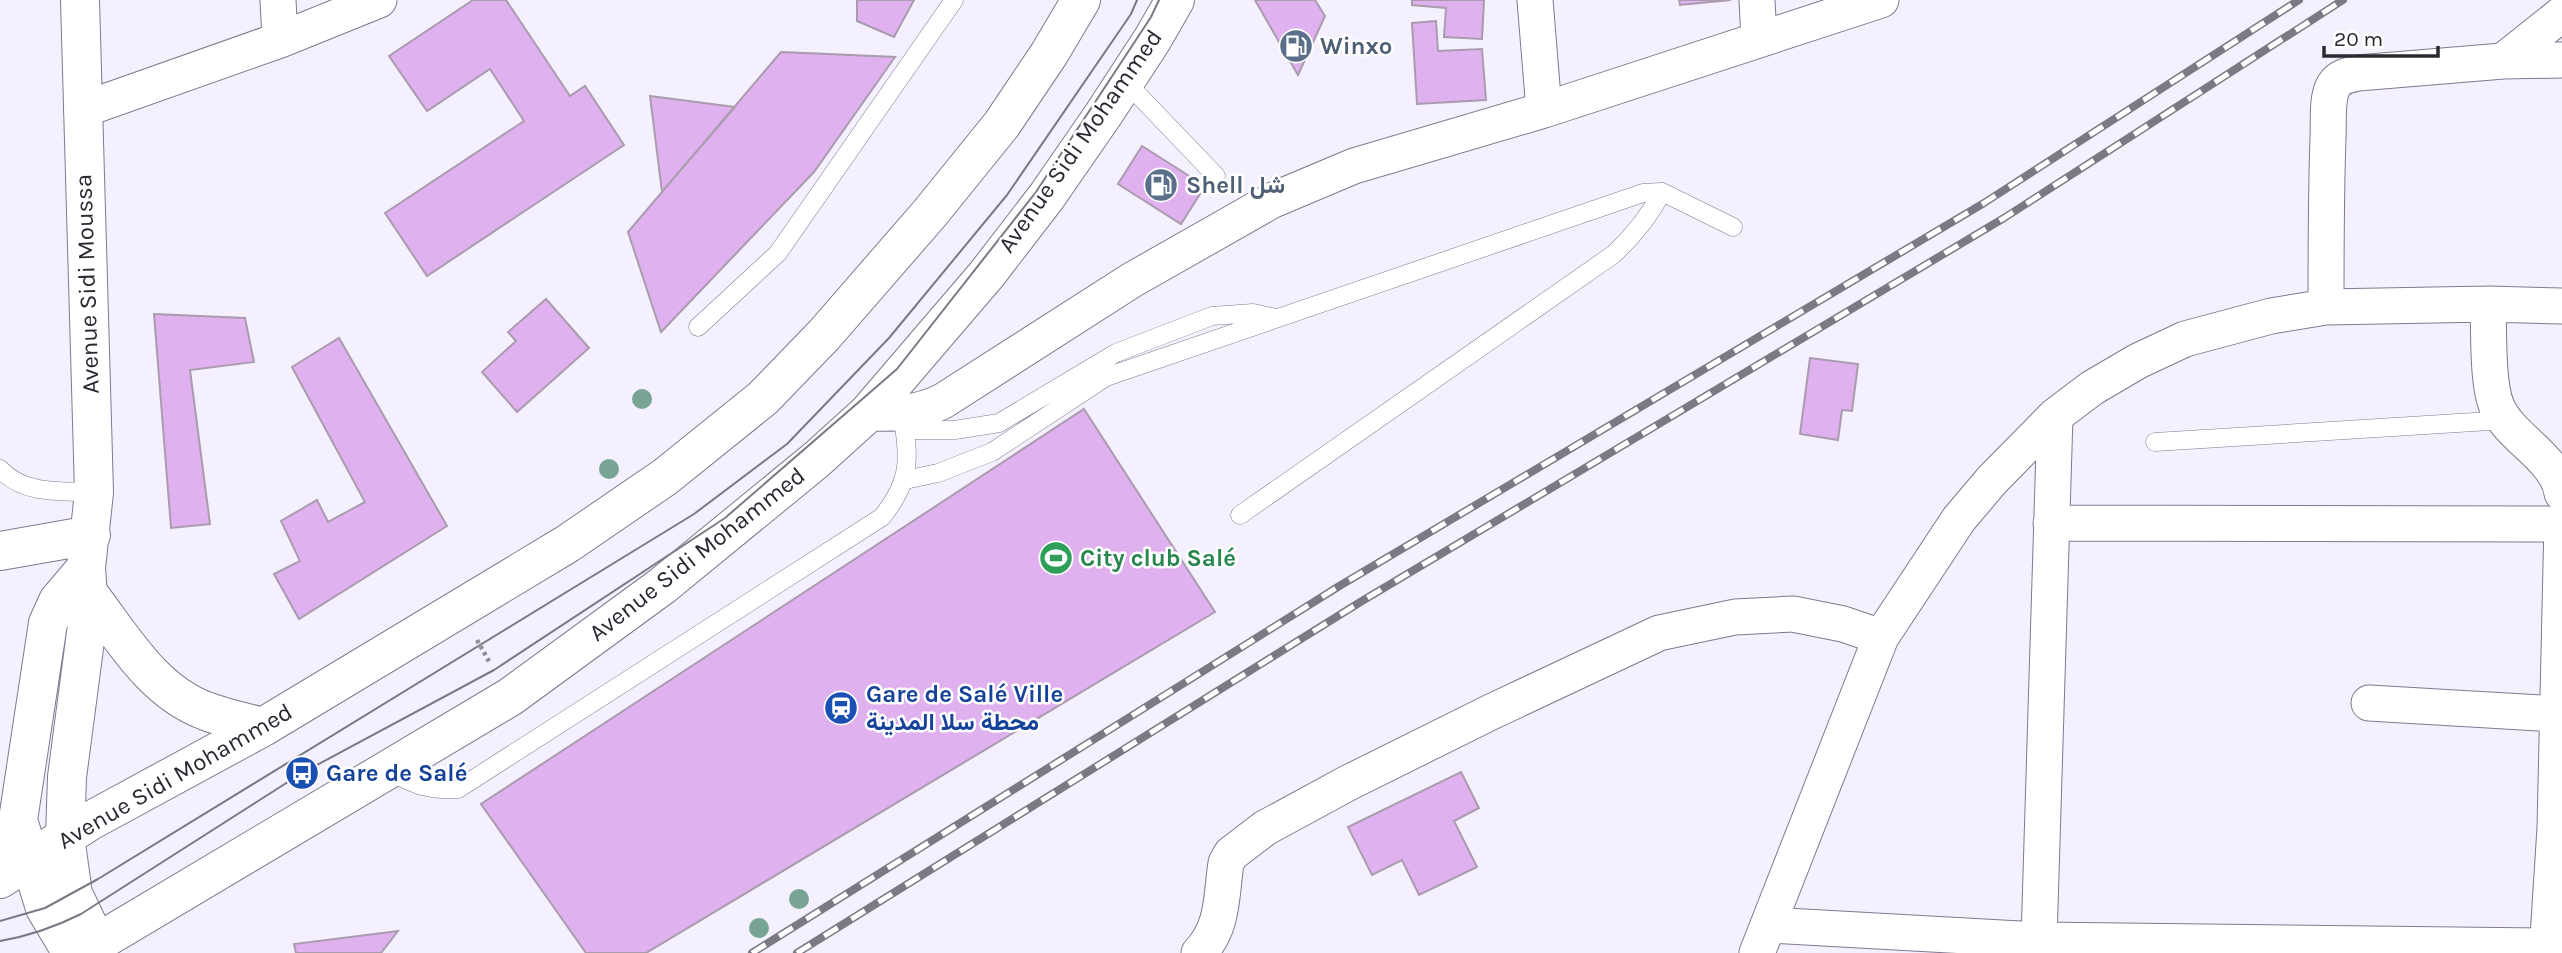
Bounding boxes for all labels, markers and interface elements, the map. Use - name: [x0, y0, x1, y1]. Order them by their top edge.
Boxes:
- scale bar: [2324, 14, 2438, 58]
- street label: Avenue Sidi Mohammed: [992, 24, 1168, 258]
- fuel station icon: Winxo: [1277, 27, 1315, 65]
- text: 20 m: [2334, 27, 2383, 51]
- place label: Winxo: [1320, 32, 1392, 60]
- fuel station icon: Shell شل: [1142, 166, 1180, 204]
- place label: Shell شل: [1186, 171, 1285, 199]
- street label: Avenue Sidi Moussa: [69, 174, 105, 394]
- street label: Avenue Sidi Mohammed: [584, 461, 810, 647]
- sports icon: City club Salé: [1037, 539, 1075, 577]
- place label: City club Salé: [1080, 544, 1236, 572]
- place label: Gare de Salé Ville محطة سلا المدينة: [866, 680, 1063, 736]
- station icon: Gare de Salé Ville محطة سلا المدينة: [822, 689, 860, 727]
- street label: Avenue Sidi Mohammed: [53, 697, 297, 855]
- bus stop icon: Gare de Salé: [283, 754, 321, 792]
- place label: Gare de Salé: [326, 759, 467, 787]

